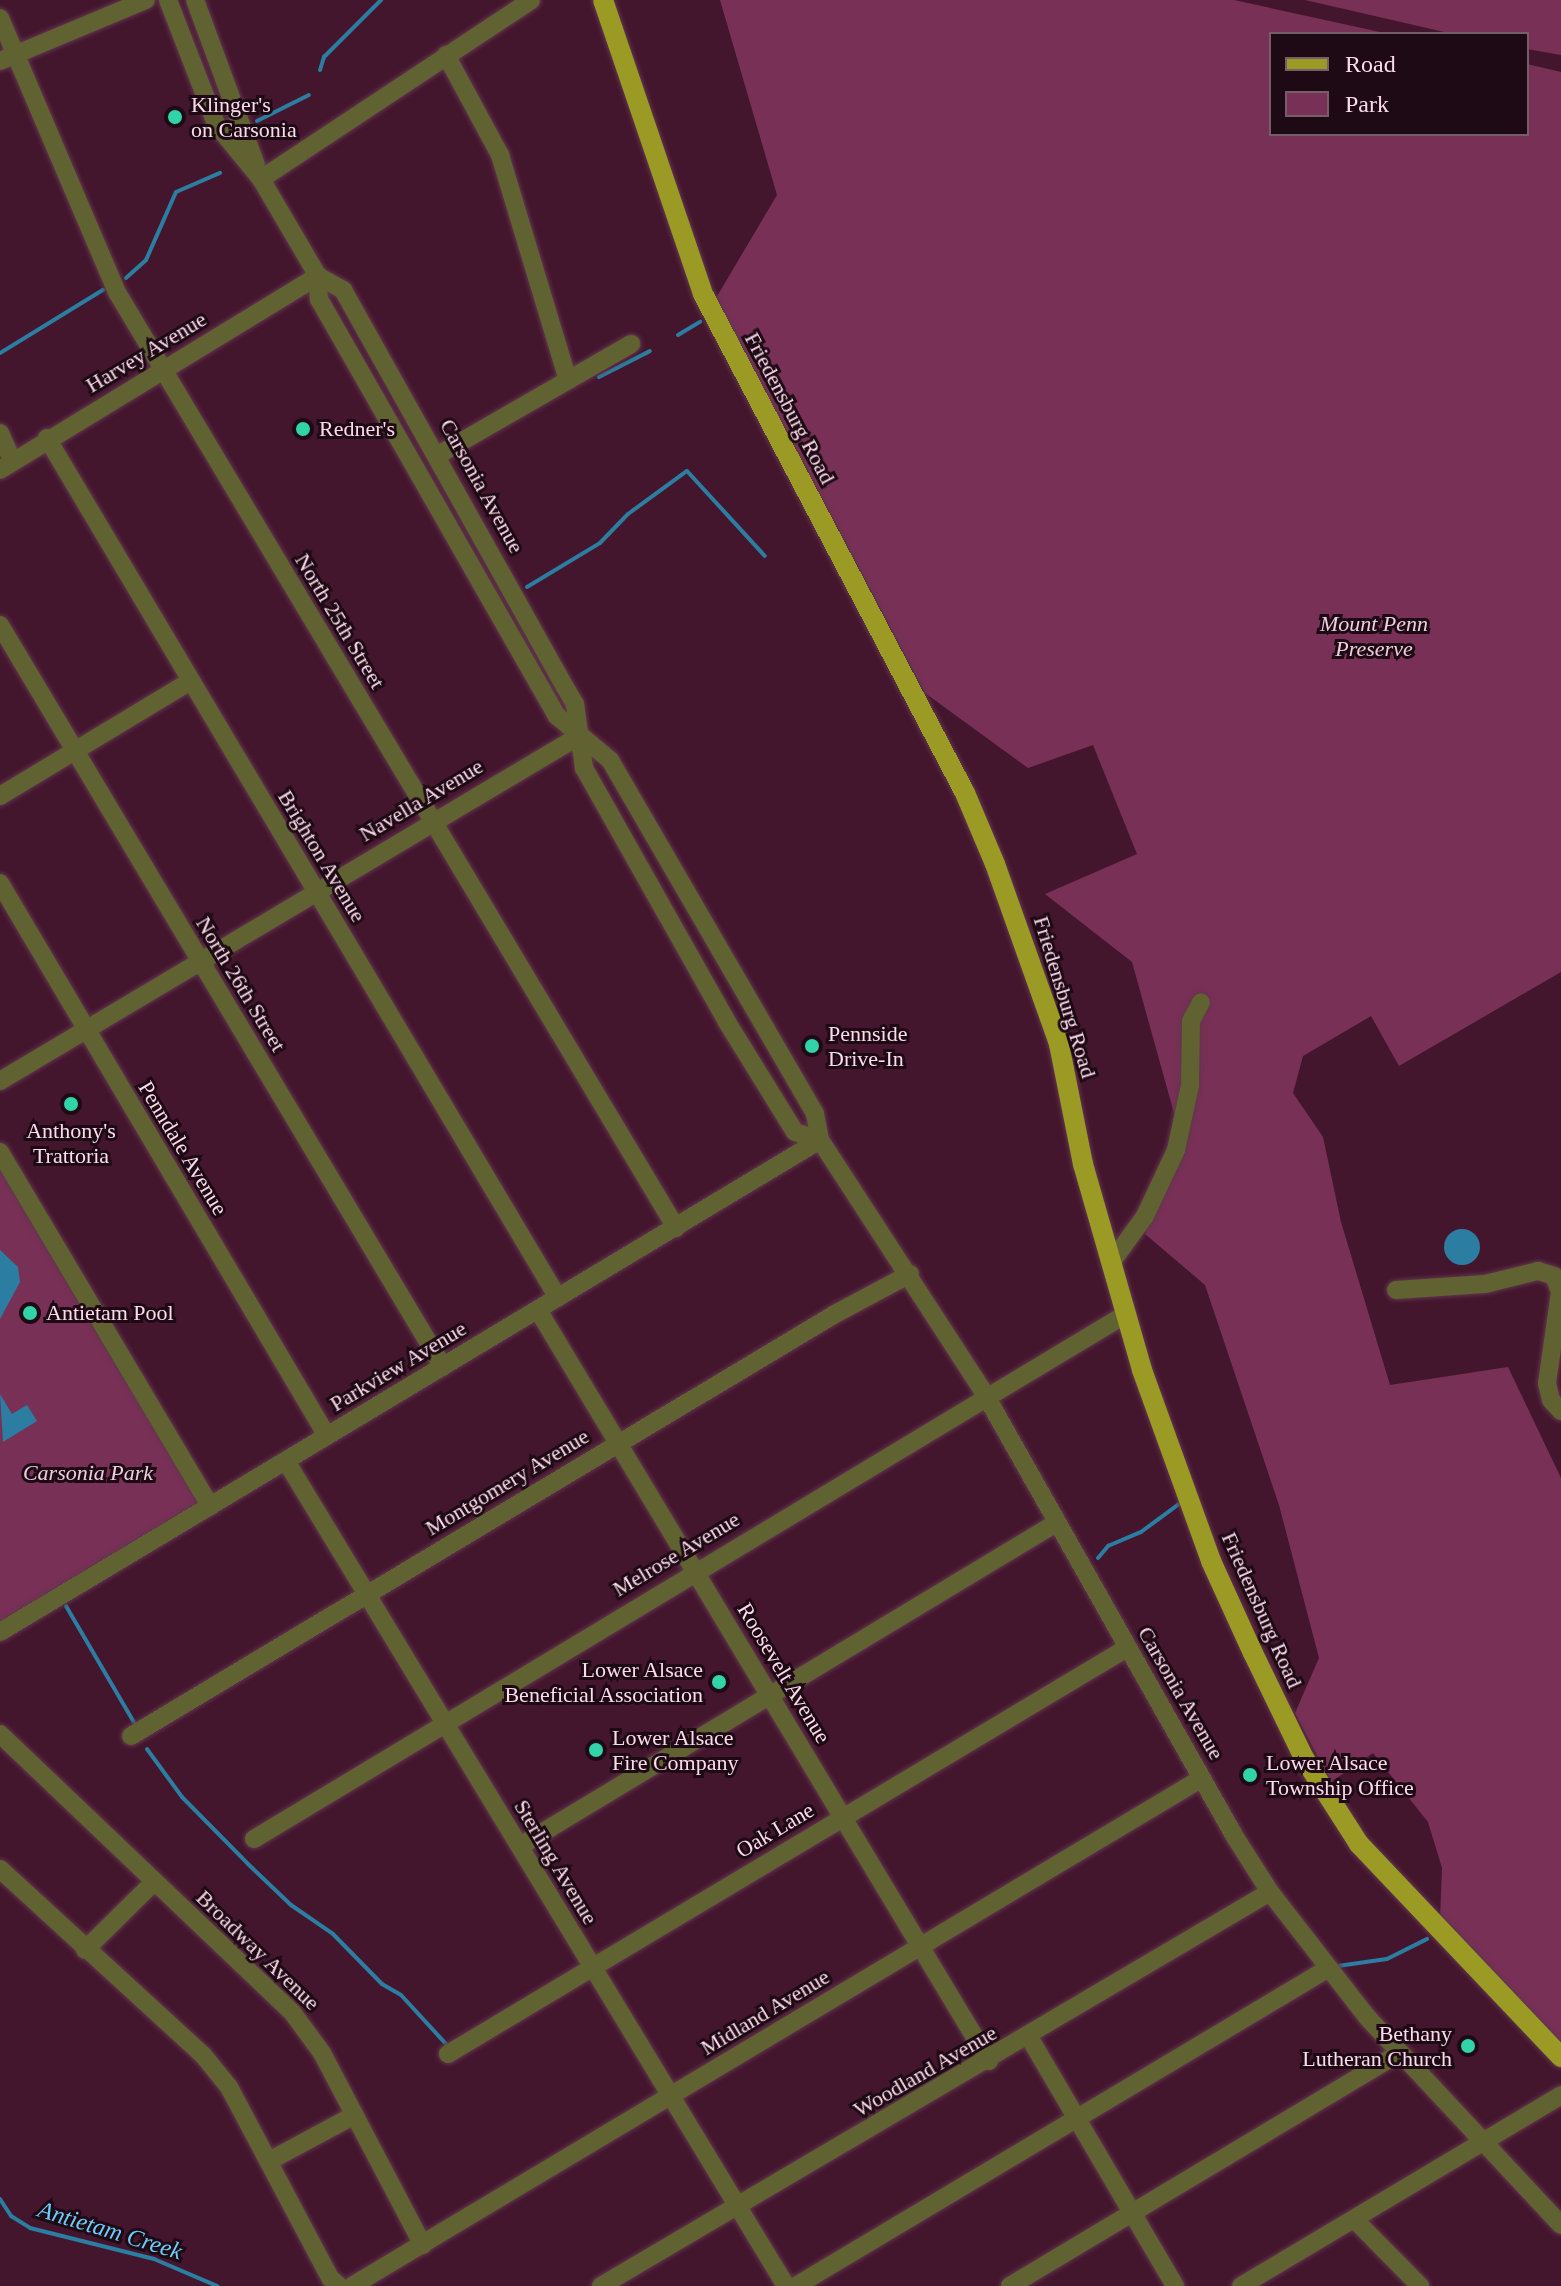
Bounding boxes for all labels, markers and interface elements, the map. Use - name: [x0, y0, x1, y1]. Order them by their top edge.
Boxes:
- legend: [1269, 32, 1529, 136]
- text: Road: [1345, 51, 1396, 77]
- place label: Klinger's on Carsonia: [191, 91, 297, 142]
- text: Park: [1345, 91, 1389, 117]
- marker: Klinger's on Carsonia: [166, 108, 184, 126]
- street label: Harvey Avenue: [80, 305, 212, 399]
- street label: Friedensburg Road: [739, 328, 841, 488]
- street label: Carsonia Avenue: [434, 414, 530, 558]
- place label: Redner's: [319, 416, 395, 442]
- marker: Redner's: [294, 420, 312, 438]
- street label: North 25th Street: [289, 549, 391, 693]
- park label: Mount Penn Preserve: [1320, 610, 1428, 662]
- street label: Navella Avenue: [354, 752, 488, 848]
- street label: Brighton Avenue: [272, 785, 372, 927]
- street label: North 26th Street: [190, 912, 292, 1056]
- street label: Friedensburg Road: [1028, 913, 1102, 1081]
- place label: Pennside Drive-In: [828, 1020, 907, 1072]
- marker: Pennside Drive-In: [803, 1037, 821, 1055]
- street label: Penndale Avenue: [132, 1076, 234, 1220]
- marker: Anthony's Trattoria: [62, 1095, 80, 1113]
- place label: Anthony's Trattoria: [26, 1117, 116, 1168]
- place label: Antietam Pool: [46, 1300, 174, 1326]
- marker: Antietam Pool: [21, 1304, 39, 1322]
- street label: Parkview Avenue: [325, 1315, 471, 1417]
- street label: Montgomery Avenue: [420, 1422, 594, 1542]
- park label: Carsonia Park: [23, 1460, 153, 1486]
- street label: Melrose Avenue: [607, 1506, 745, 1602]
- street label: Friedensburg Road: [1216, 1528, 1308, 1692]
- street label: Roosevelt Avenue: [731, 1598, 837, 1748]
- street label: Carsonia Avenue: [1132, 1621, 1230, 1765]
- place label: Lower Alsace Beneficial Association: [503, 1656, 703, 1708]
- marker: Lower Alsace Beneficial Association: [710, 1673, 728, 1691]
- place label: Lower Alsace Fire Company: [612, 1724, 738, 1776]
- marker: Lower Alsace Fire Company: [587, 1741, 605, 1759]
- place label: Lower Alsace Township Office: [1266, 1749, 1414, 1800]
- marker: Lower Alsace Township Office: [1241, 1766, 1259, 1784]
- street label: Sterling Avenue: [508, 1794, 604, 1930]
- street label: Oak Lane: [731, 1797, 819, 1863]
- street label: Broadway Avenue: [190, 1884, 326, 2016]
- street label: Midland Avenue: [695, 1963, 835, 2061]
- street label: Woodland Avenue: [848, 2019, 1002, 2123]
- place label: Bethany Lutheran Church: [1302, 2020, 1452, 2072]
- marker: Bethany Lutheran Church: [1459, 2037, 1477, 2055]
- water label: Antietam Creek: [35, 2195, 185, 2267]

